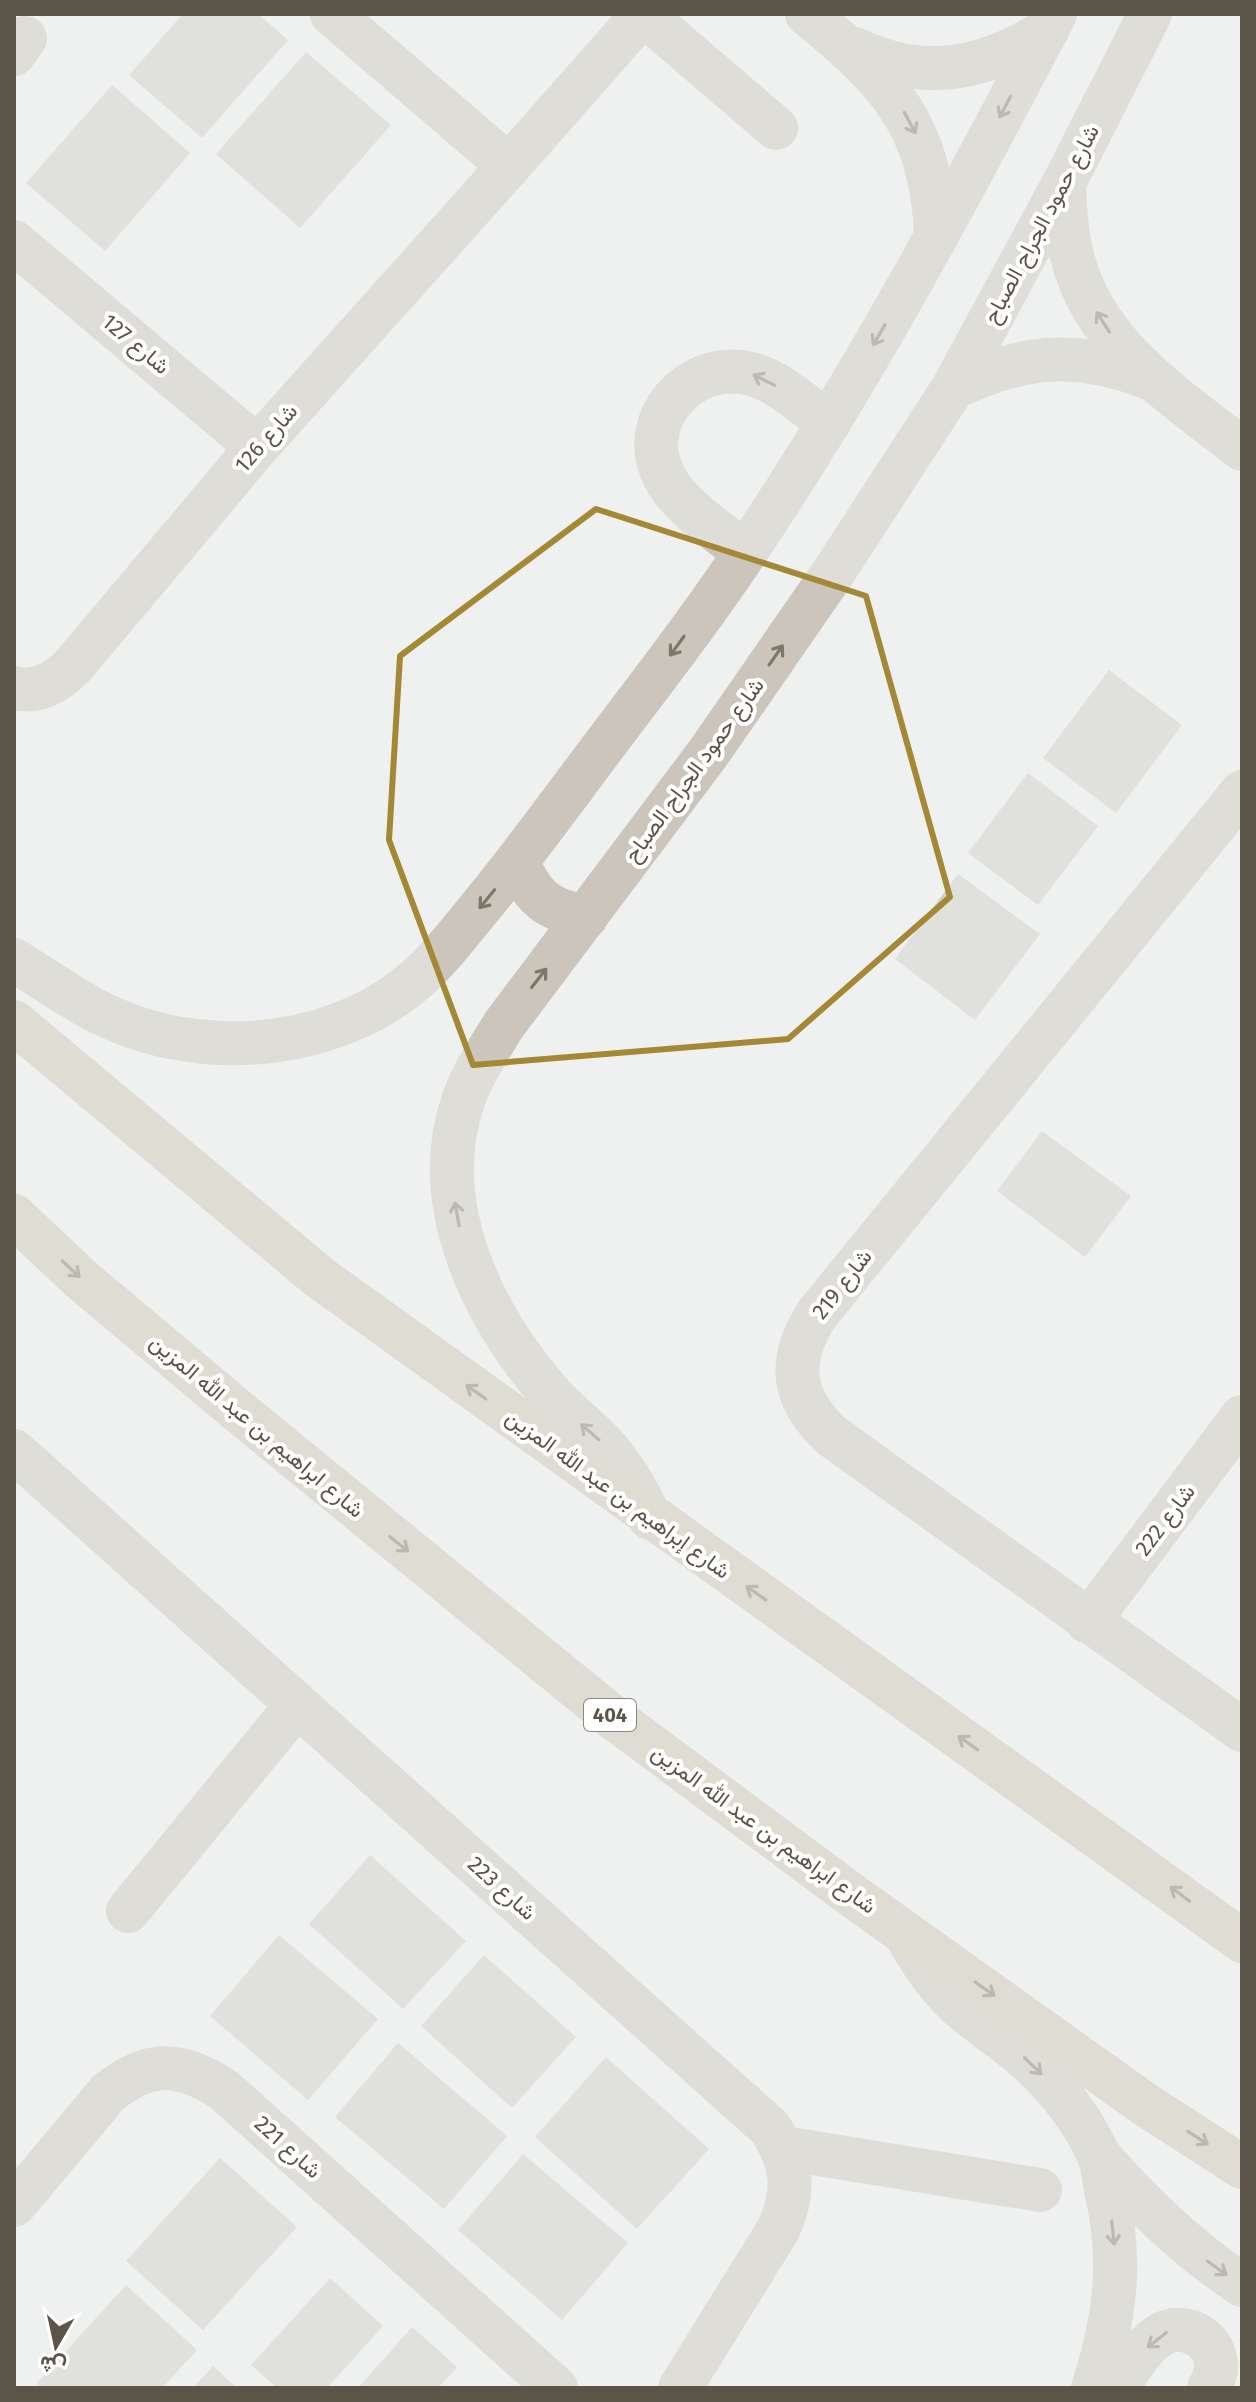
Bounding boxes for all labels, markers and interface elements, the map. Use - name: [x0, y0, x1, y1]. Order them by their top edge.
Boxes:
- one-way arrow: [997, 95, 1012, 119]
- one-way arrow: [902, 110, 918, 134]
- street label: شارع حمود الجراح الصباح: [977, 120, 1106, 328]
- street label: شارع 127: [96, 308, 175, 381]
- one-way arrow: [1095, 311, 1111, 334]
- one-way arrow: [871, 323, 887, 346]
- one-way arrow: [752, 372, 776, 388]
- street label: شارع 126: [229, 398, 304, 479]
- one-way arrow: [668, 635, 685, 657]
- one-way arrow: [768, 645, 784, 667]
- street label: شارع حمود الجراح الصباح: [618, 673, 771, 868]
- one-way arrow: [478, 888, 496, 909]
- one-way arrow: [531, 968, 548, 989]
- one-way arrow: [448, 1202, 463, 1227]
- street label: شارع 219: [806, 1244, 879, 1325]
- one-way arrow: [61, 1260, 81, 1279]
- street label: شارع ابراهيم بن عبد الله المزين: [144, 1329, 370, 1524]
- one-way arrow: [466, 1383, 488, 1400]
- street label: شارع إبراهيم بن عبد الله المزين: [500, 1403, 736, 1585]
- one-way arrow: [580, 1423, 600, 1441]
- street label: شارع 222: [1129, 1479, 1201, 1562]
- one-way arrow: [388, 1535, 409, 1552]
- one-way arrow: [745, 1585, 767, 1601]
- road number: 404: [584, 1699, 636, 1731]
- one-way arrow: [957, 1735, 979, 1751]
- street label: شارع ابراهيم بن عبد الله المزين: [646, 1738, 882, 1920]
- street label: شارع 223: [462, 1850, 542, 1926]
- one-way arrow: [1169, 1885, 1191, 1902]
- one-way arrow: [974, 1980, 996, 1997]
- one-way arrow: [1023, 2056, 1043, 2075]
- street label: شارع 221: [248, 2110, 327, 2185]
- one-way arrow: [1186, 2130, 1209, 2146]
- one-way arrow: [1106, 2219, 1121, 2246]
- one-way arrow: [1206, 2259, 1228, 2276]
- north arrow: [16, 2306, 96, 2386]
- one-way arrow: [1147, 2331, 1168, 2348]
- text: ش: [38, 2350, 68, 2381]

